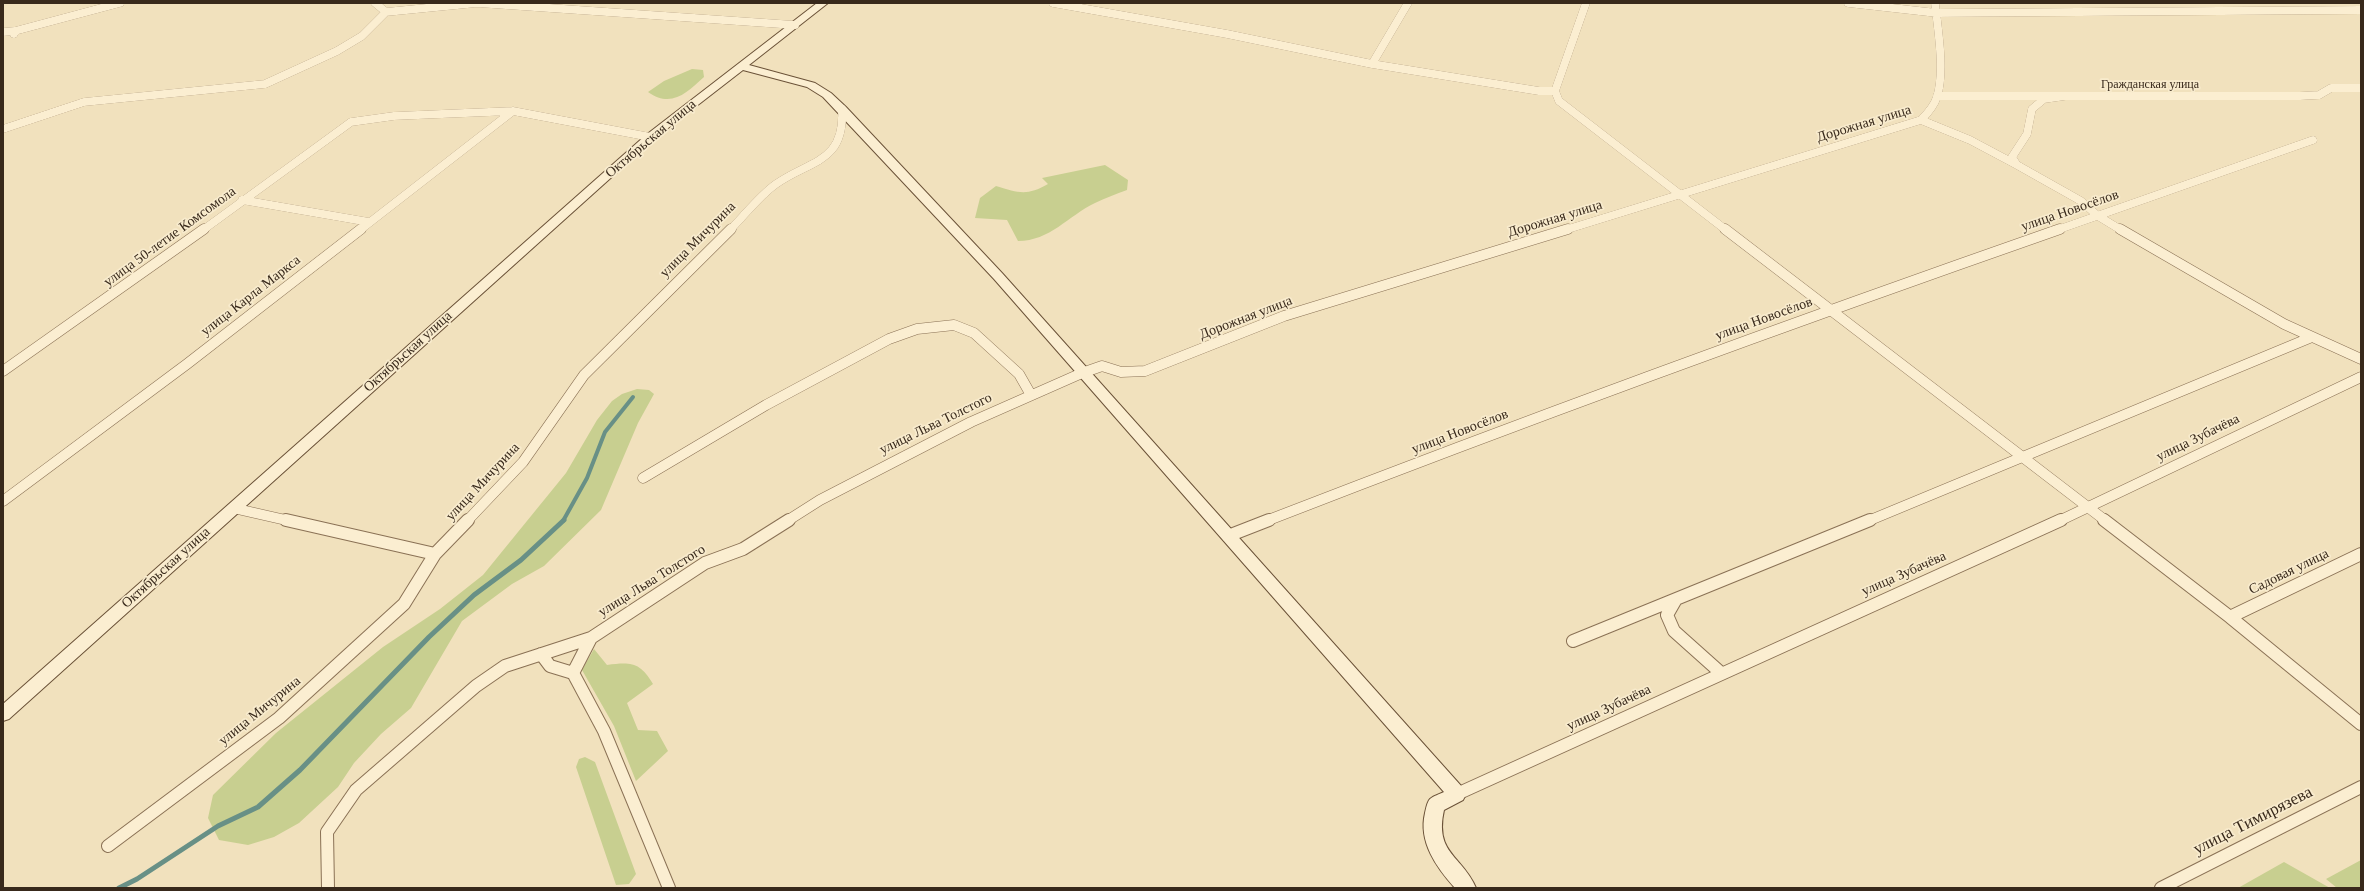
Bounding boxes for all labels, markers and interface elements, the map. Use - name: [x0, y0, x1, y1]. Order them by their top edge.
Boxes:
- street label: Гражданская улица: [2101, 78, 2199, 92]
- street label: Октябрьская улица: [602, 96, 700, 182]
- street label: Дорожная улица: [1815, 102, 1913, 146]
- street label: улица 50-летие Комсомола: [101, 183, 239, 291]
- street label: улица Новосёлов: [2019, 186, 2121, 236]
- street label: Дорожная улица: [1506, 197, 1604, 241]
- street label: улица Мичурина: [657, 199, 739, 281]
- street label: улица Карла Маркса: [198, 252, 304, 340]
- street label: Дорожная улица: [1197, 293, 1295, 343]
- street label: улица Новосёлов: [1713, 294, 1815, 344]
- street label: Октябрьская улица: [360, 308, 456, 396]
- street label: улица Льва Толстого: [877, 390, 995, 458]
- street label: улица Новосёлов: [1409, 406, 1511, 458]
- street label: улица Зубачёва: [2154, 411, 2242, 465]
- street label: улица Мичурина: [443, 440, 523, 524]
- street label: Октябрьская улица: [118, 524, 214, 612]
- street label: улица Льва Толстого: [595, 541, 709, 621]
- street label: Садовая улица: [2246, 545, 2332, 599]
- street label: улица Зубачёва: [1859, 548, 1949, 600]
- street label: улица Мичурина: [216, 673, 304, 749]
- street label: улица Зубачёва: [1564, 681, 1654, 735]
- street label: улица Тимирязева: [2190, 782, 2316, 860]

